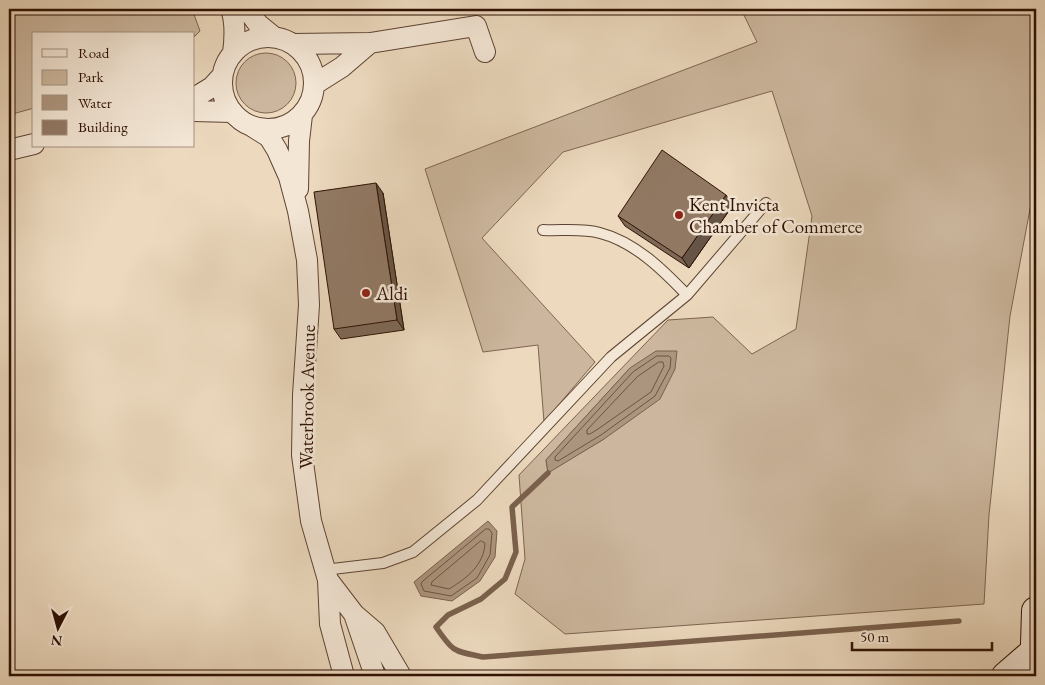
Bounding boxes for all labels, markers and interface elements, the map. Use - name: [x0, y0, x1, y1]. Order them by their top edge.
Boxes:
- legend: [32, 32, 195, 148]
- text: Road: [78, 43, 110, 62]
- text: Park: [78, 67, 105, 86]
- text: Water: [78, 93, 112, 112]
- text: Building: [78, 117, 128, 136]
- place label: Kent Invicta Chamber of Commerce: [689, 192, 862, 239]
- marker: Kent Invicta Chamber of Commerce: [673, 209, 685, 221]
- place label: Aldi: [375, 281, 408, 306]
- marker: Aldi: [360, 287, 372, 299]
- street label: Waterbrook Avenue: [293, 324, 321, 470]
- north arrow: [32, 602, 82, 652]
- scale bar: [852, 620, 992, 652]
- text: 50 m: [860, 627, 889, 646]
- text: N: [49, 631, 63, 650]

